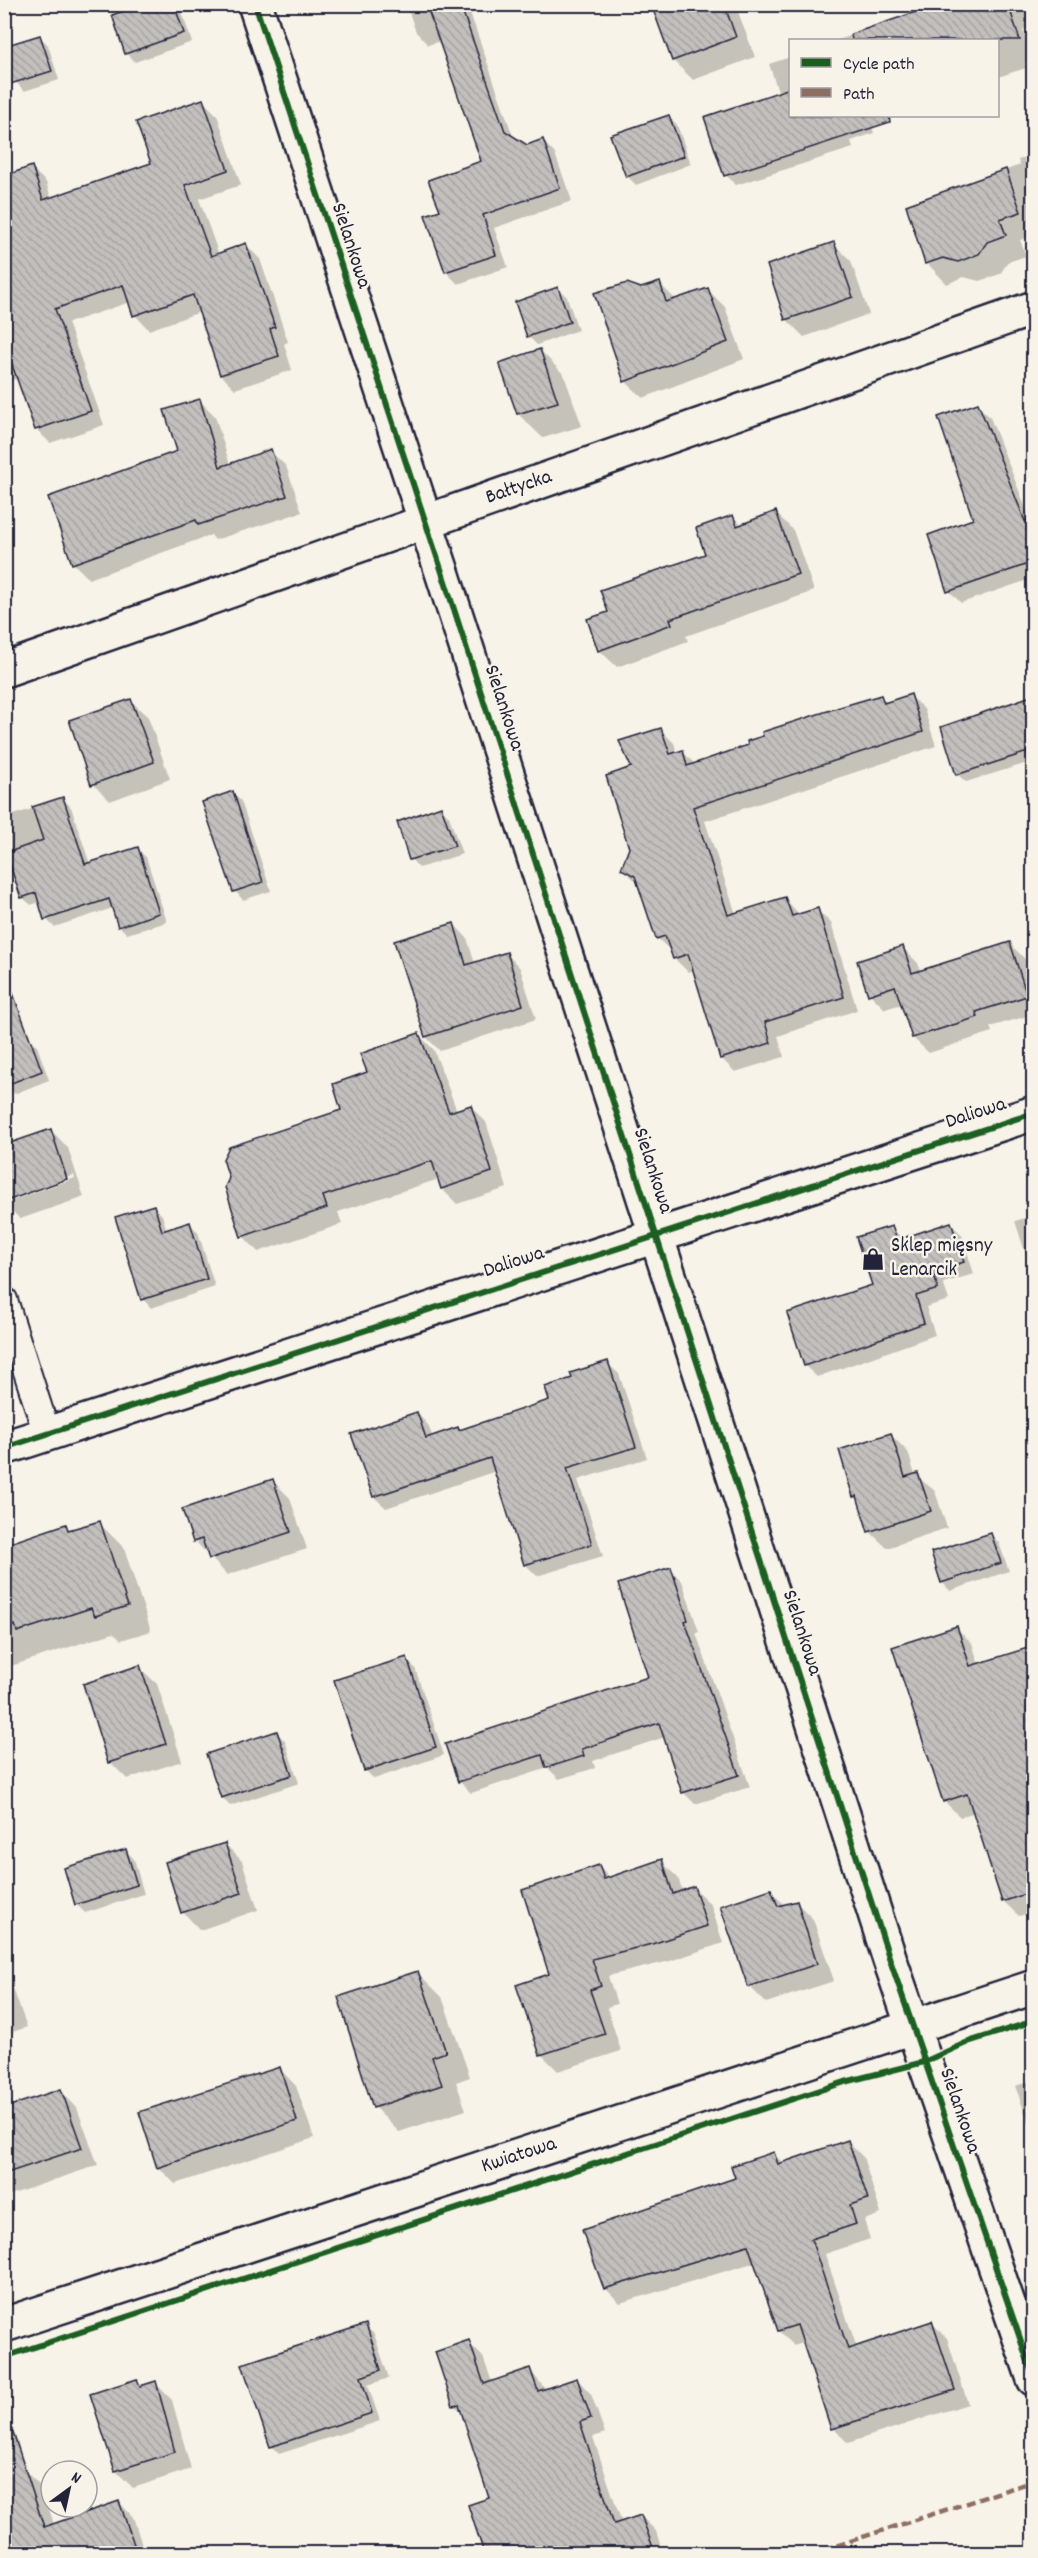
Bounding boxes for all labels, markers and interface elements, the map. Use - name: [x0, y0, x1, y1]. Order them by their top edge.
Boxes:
- legend: [789, 39, 999, 117]
- text: Cycle path: [843, 53, 914, 78]
- text: Path: [843, 83, 875, 108]
- street label: Sielankowa: [322, 199, 378, 294]
- street label: Bałtycka: [482, 462, 557, 513]
- street label: Sielankowa: [475, 661, 531, 756]
- street label: Daliowa: [942, 1090, 1011, 1138]
- street label: Sielankowa: [624, 1124, 680, 1219]
- place label: Sklep mięsny Lenarcik: [891, 1232, 993, 1286]
- street label: Daliowa: [480, 1239, 549, 1287]
- shop icon: Sklep mięsny Lenarcik: [860, 1246, 886, 1272]
- street label: Sielankowa: [773, 1586, 829, 1681]
- street label: Sielankowa: [930, 2064, 988, 2159]
- street label: Kwiatowa: [478, 2129, 562, 2182]
- north arrow: [39, 2459, 99, 2519]
- text: N: [66, 2467, 85, 2490]

